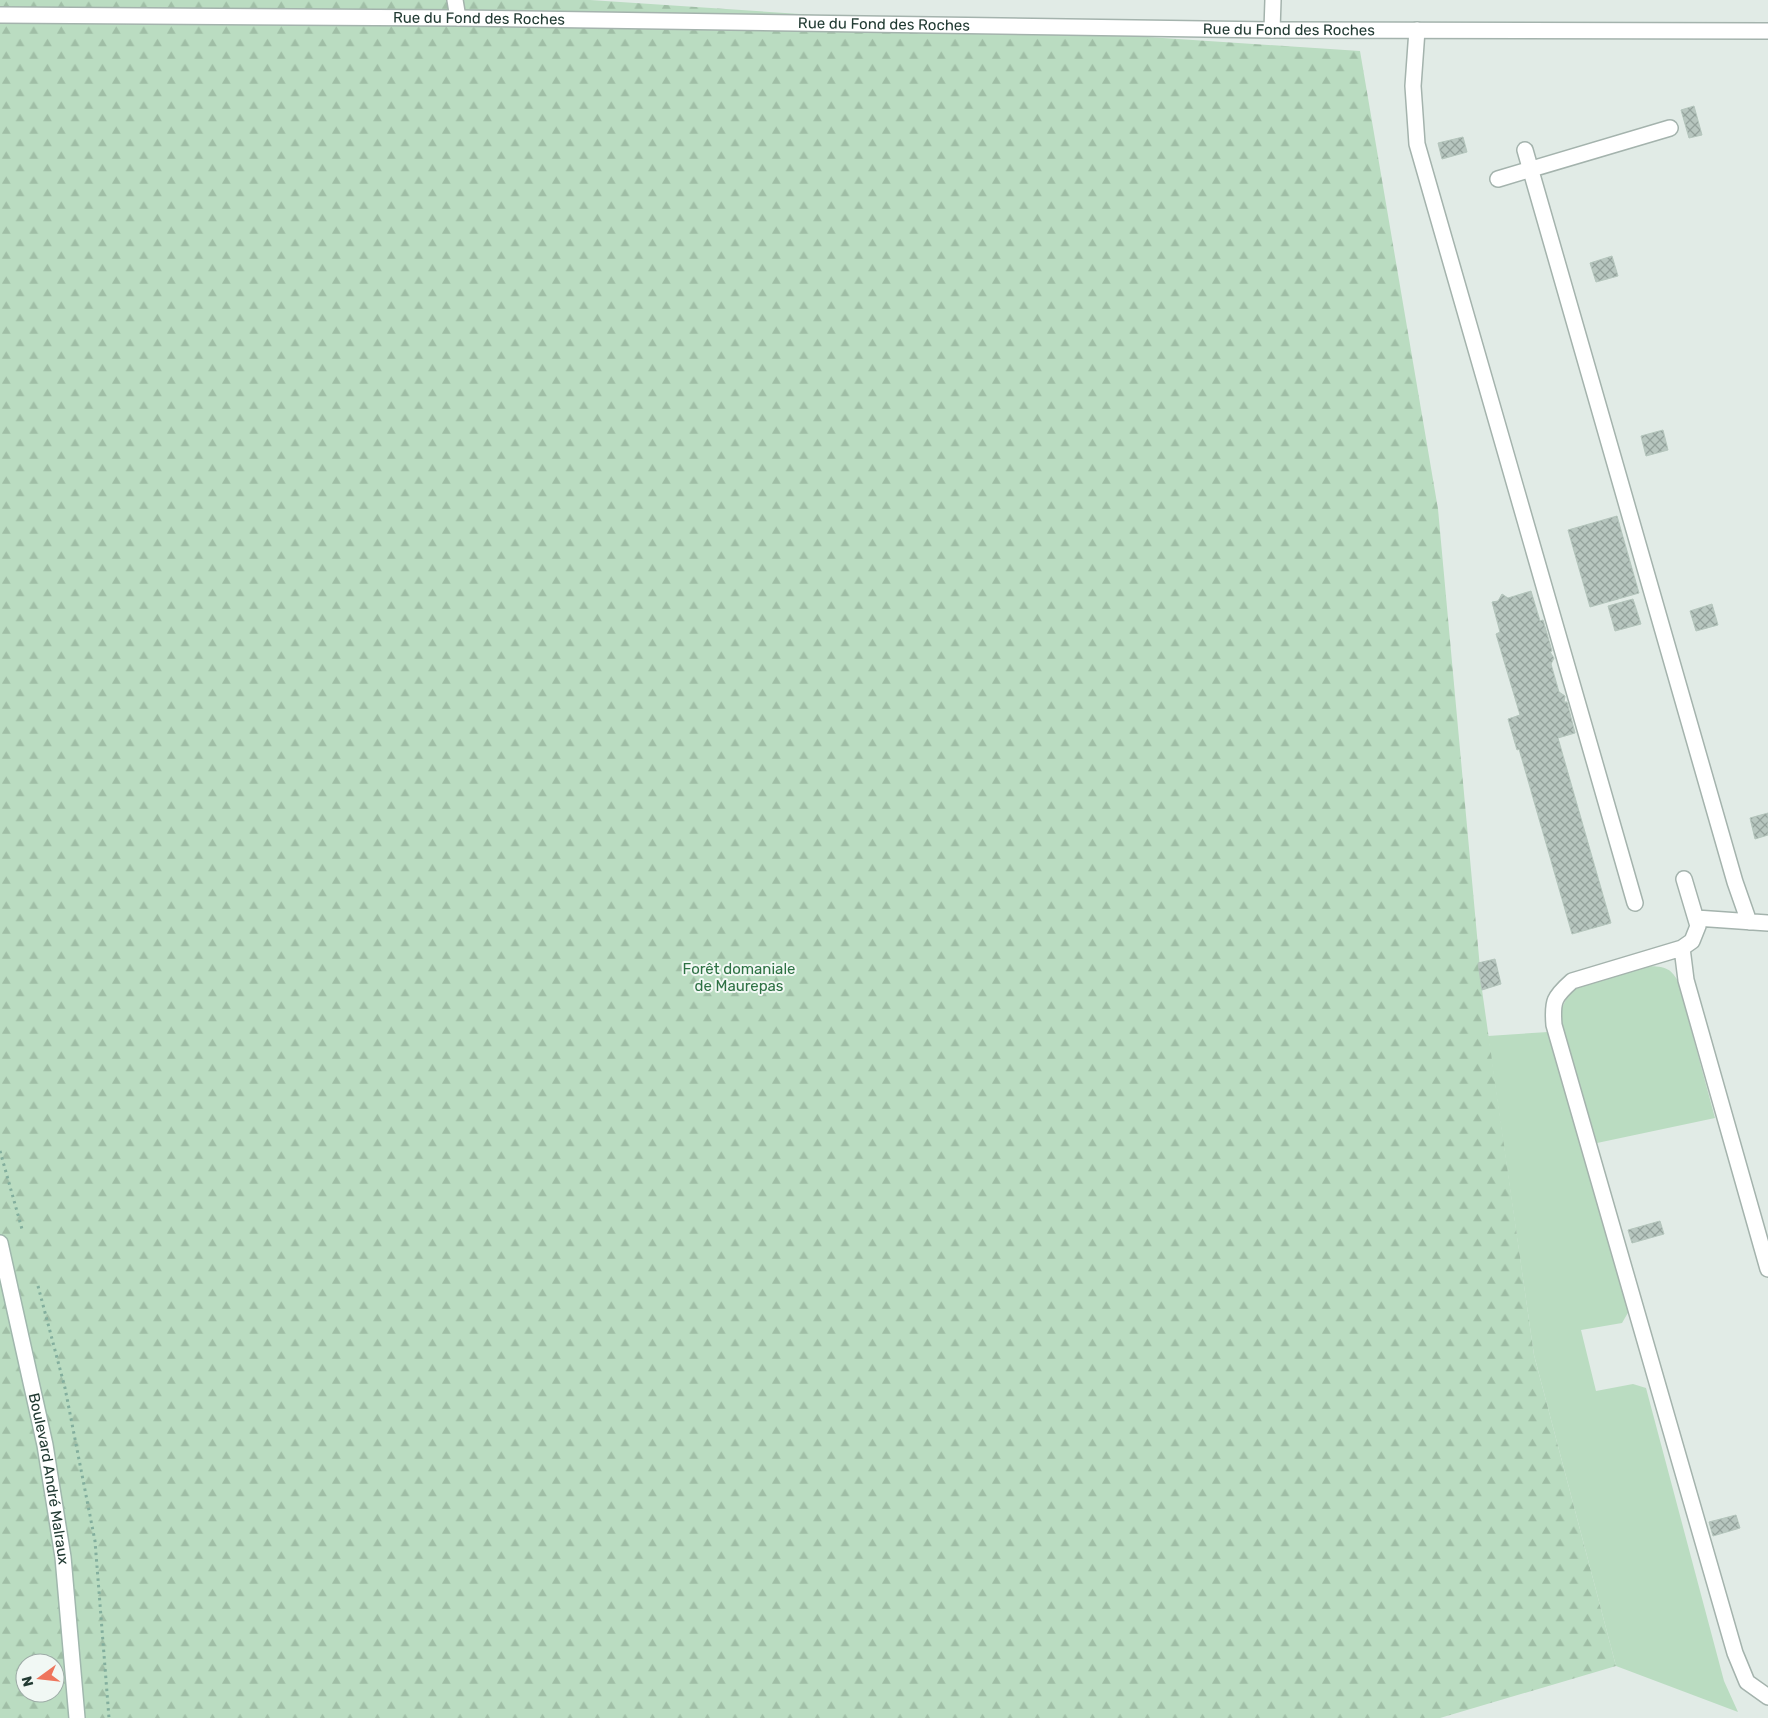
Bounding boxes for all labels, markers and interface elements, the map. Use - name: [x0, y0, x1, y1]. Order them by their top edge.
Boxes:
- street label: Rue du Fond des Roches: [393, 9, 565, 29]
- street label: Rue du Fond des Roches: [798, 14, 970, 35]
- street label: Rue du Fond des Roches: [1203, 20, 1375, 39]
- park label: Forêt domaniale de Maurepas: [683, 960, 795, 995]
- street label: Boulevard André Malraux: [25, 1391, 73, 1565]
- north arrow: [15, 1653, 65, 1703]
- text: N: [18, 1674, 37, 1688]

